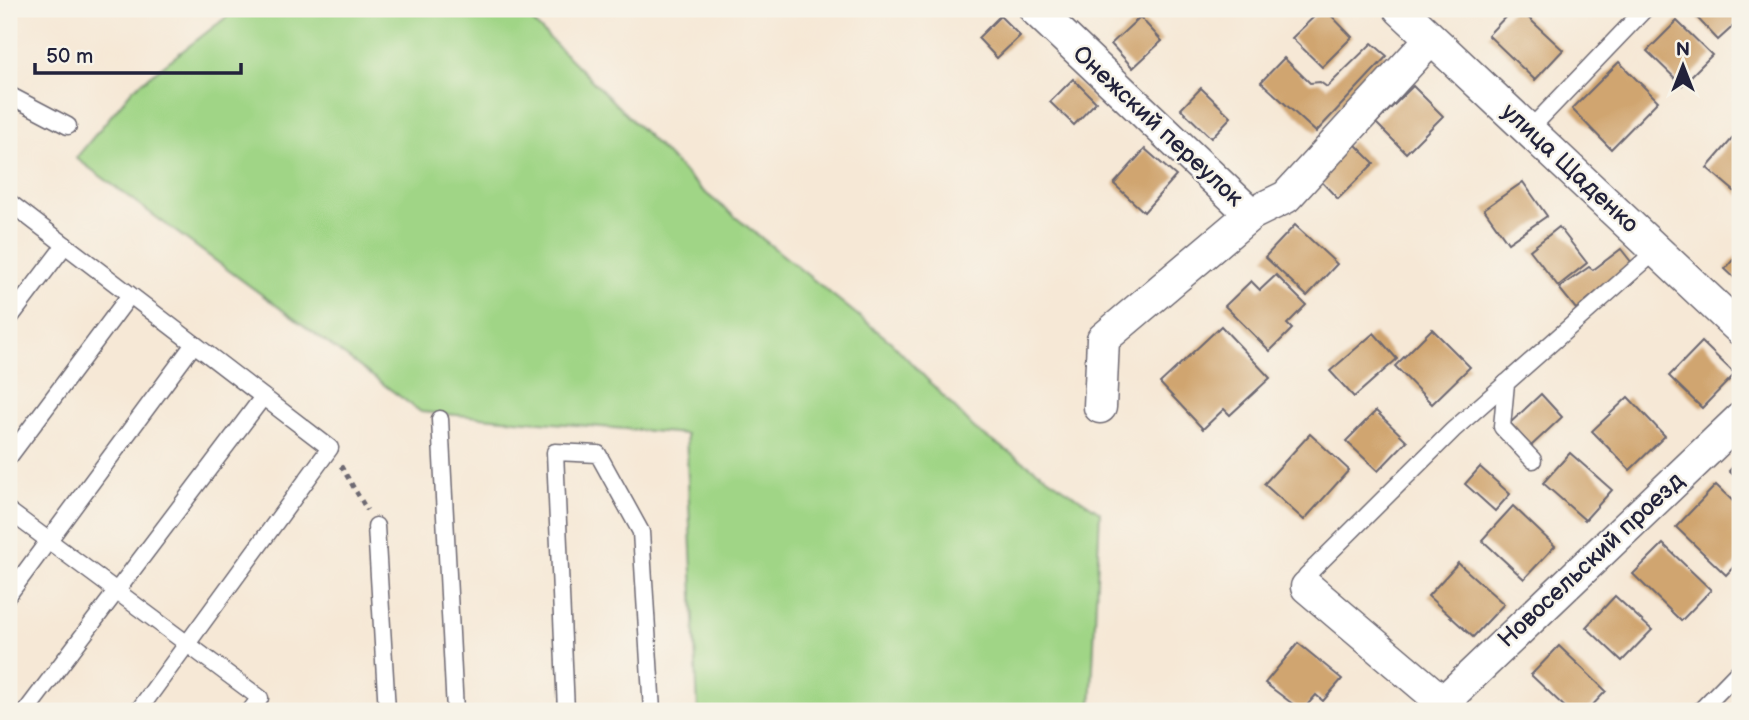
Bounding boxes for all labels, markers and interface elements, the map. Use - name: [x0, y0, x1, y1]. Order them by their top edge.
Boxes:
- scale bar: [35, 32, 242, 76]
- north arrow: [1648, 32, 1718, 102]
- street label: Онежский переулок: [1067, 39, 1250, 213]
- text: N: [1676, 39, 1690, 62]
- text: 50 m: [46, 44, 93, 69]
- street label: улица Щаденко: [1495, 97, 1645, 239]
- street label: Новосельский проезд: [1492, 466, 1690, 654]

